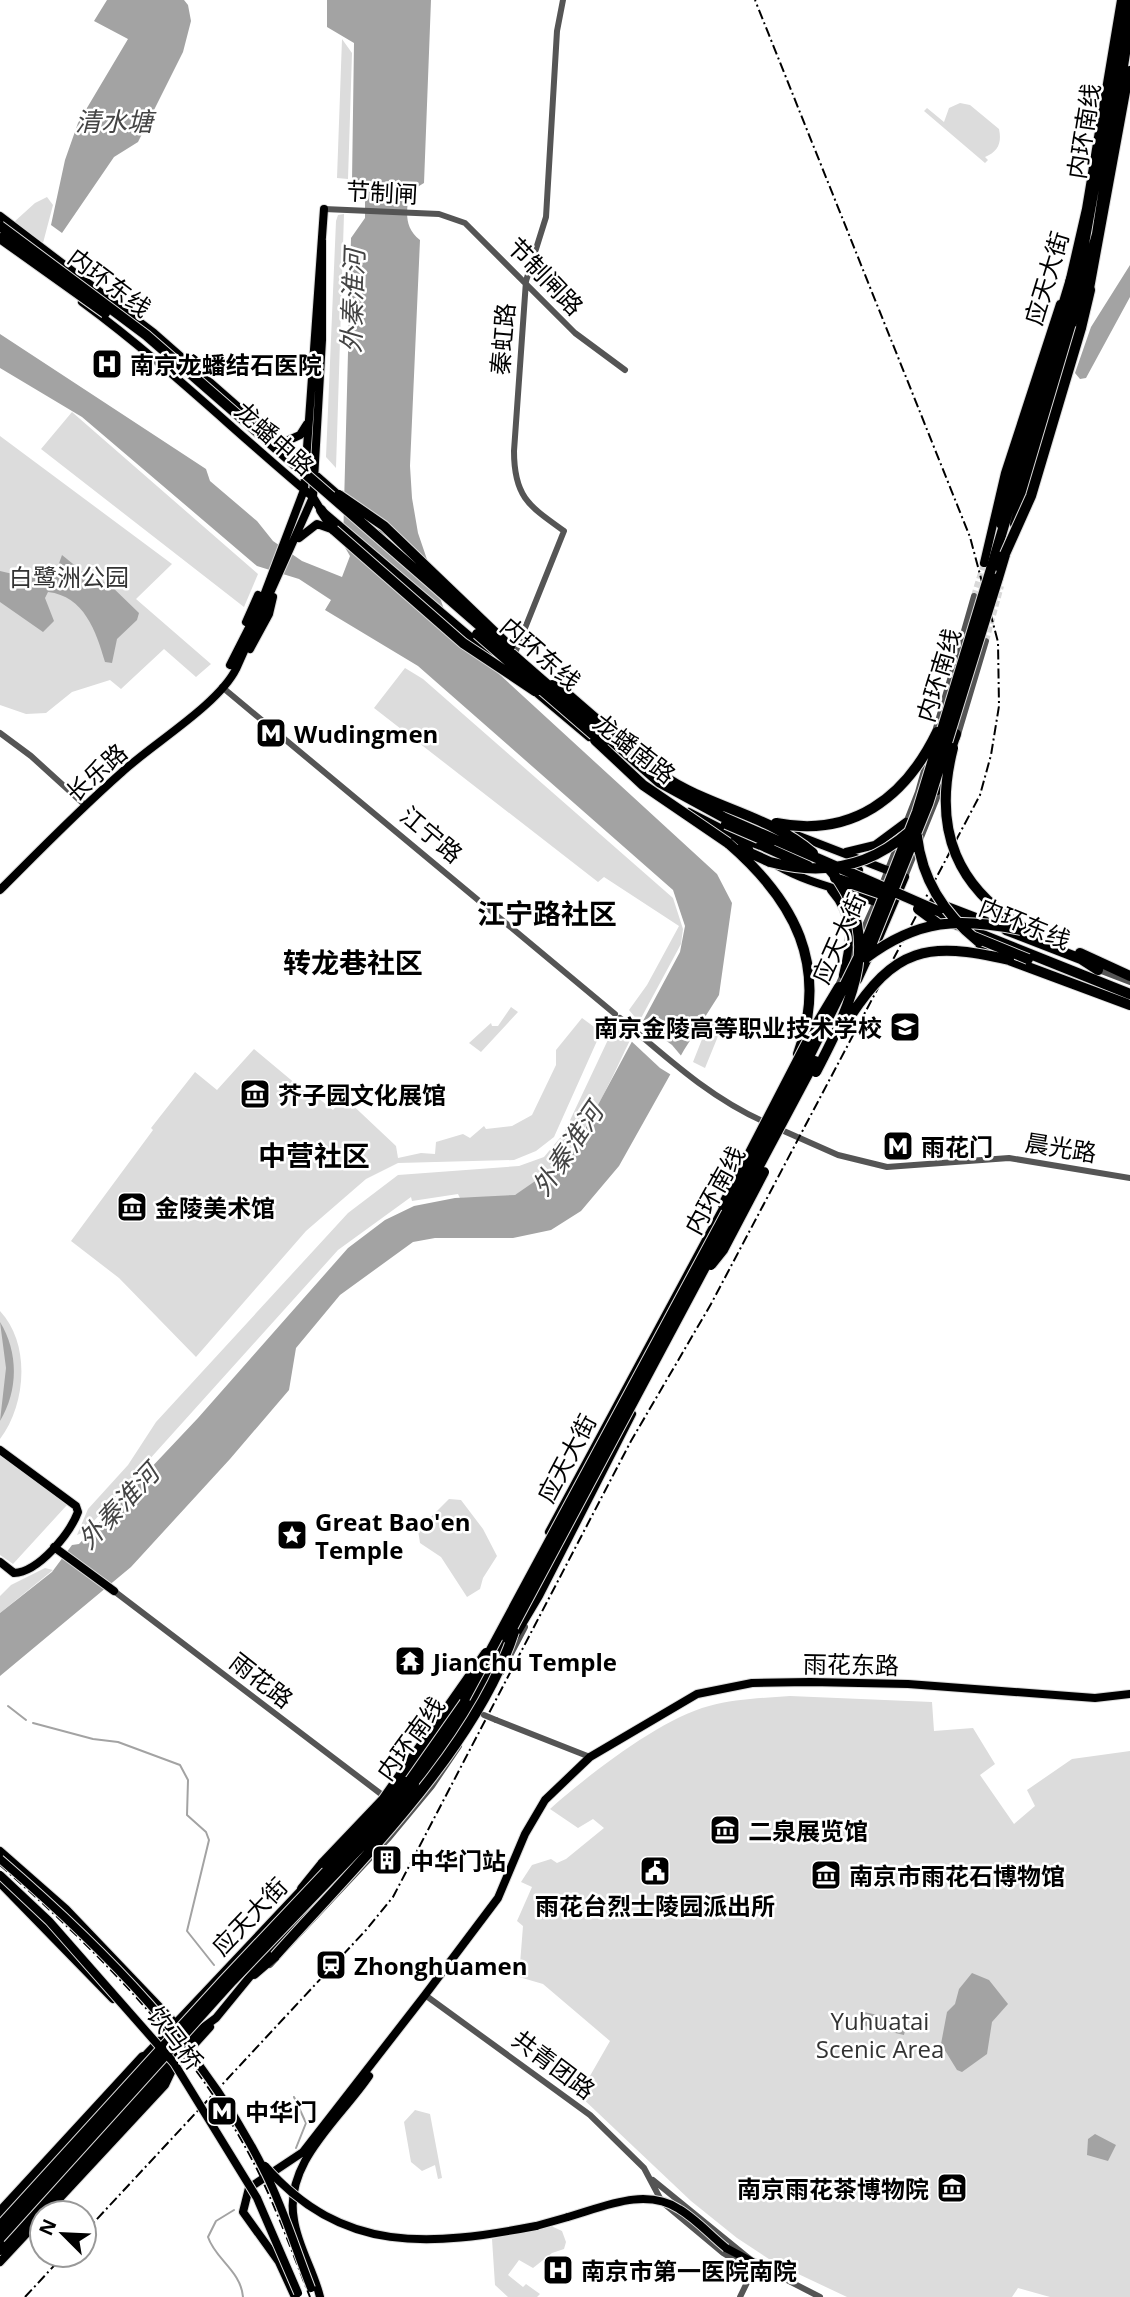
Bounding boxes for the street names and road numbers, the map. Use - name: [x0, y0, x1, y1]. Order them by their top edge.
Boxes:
- street label: 内环南线: [1059, 81, 1107, 181]
- street label: 节制闸: [345, 174, 419, 210]
- street label: 应天大街: [1016, 227, 1076, 329]
- street label: 节制闸路: [501, 230, 591, 322]
- street label: 内环东线: [62, 240, 158, 324]
- street label: 秦虹路: [482, 302, 522, 376]
- street label: 龙蟠中路: [228, 394, 322, 482]
- street label: 内环东线: [494, 609, 588, 697]
- street label: 内环南线: [908, 624, 968, 726]
- street label: 龙蟠南路: [587, 705, 683, 791]
- street label: 长乐路: [58, 736, 134, 808]
- street label: 江宁路: [394, 798, 470, 870]
- street label: 应天大街: [803, 887, 873, 989]
- street label: 内环东线: [974, 890, 1076, 956]
- street label: 晨光路: [1023, 1125, 1099, 1169]
- street label: 内环南线: [676, 1140, 752, 1240]
- street label: 应天大街: [529, 1408, 603, 1508]
- street label: 雨花路: [223, 1645, 301, 1715]
- street label: 雨花东路: [803, 1647, 899, 1681]
- street label: 内环南线: [368, 1689, 452, 1787]
- street label: 应天大街: [204, 1870, 294, 1962]
- street label: 饮马桥: [141, 1999, 211, 2077]
- street label: 共青团路: [506, 2022, 602, 2106]

